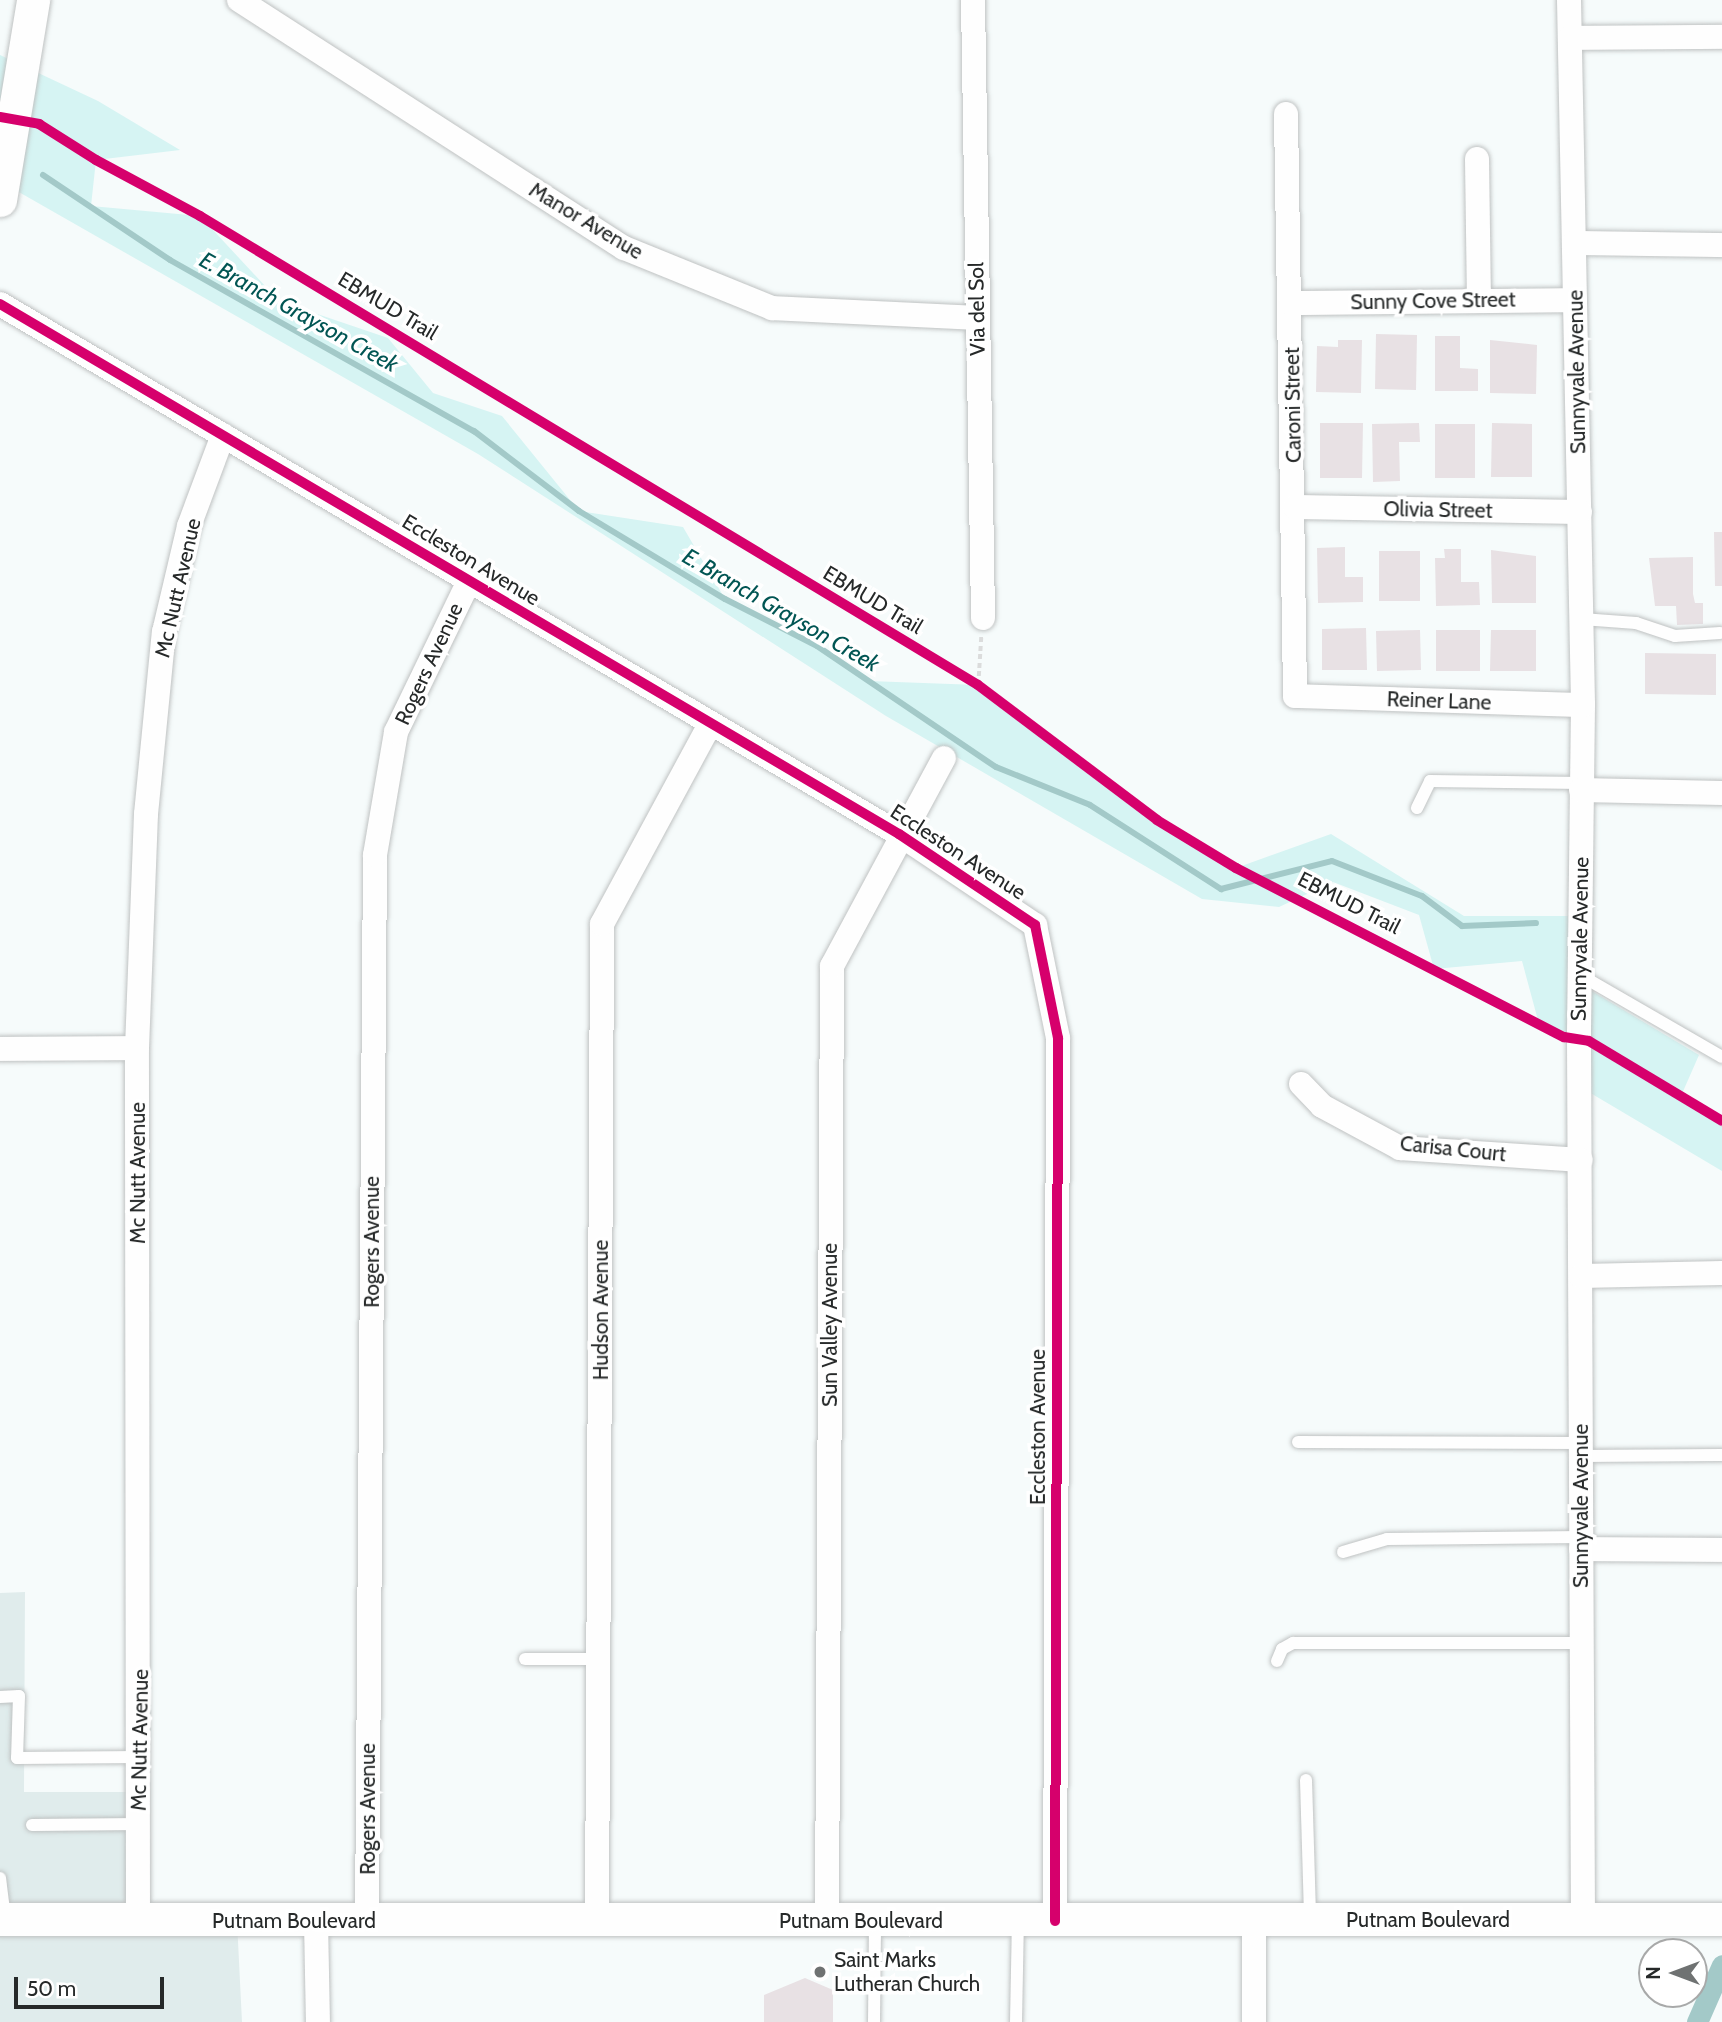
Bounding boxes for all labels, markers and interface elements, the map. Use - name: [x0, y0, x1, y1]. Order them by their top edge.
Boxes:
- street label: Manor Avenue: [525, 177, 647, 265]
- water label: E. Branch Grayson Creek: [195, 246, 403, 378]
- street label: Via del Sol: [964, 262, 990, 356]
- street label: EBMUD Trail: [334, 266, 442, 346]
- street label: Sunny Cove Street: [1350, 287, 1516, 315]
- street label: Sunnyvale Avenue: [1563, 290, 1591, 454]
- street label: Caroni Street: [1279, 347, 1307, 463]
- street label: Olivia Street: [1383, 496, 1493, 524]
- street label: Eccleston Avenue: [398, 509, 544, 611]
- street label: Mc Nutt Avenue: [150, 516, 206, 660]
- water label: E. Branch Grayson Creek: [678, 542, 884, 678]
- street label: EBMUD Trail: [819, 560, 927, 640]
- street label: Rogers Avenue: [390, 599, 468, 729]
- street label: Reiner Lane: [1386, 687, 1492, 715]
- street label: Eccleston Avenue: [886, 799, 1030, 905]
- street label: Sunnyvale Avenue: [1566, 857, 1594, 1021]
- street label: EBMUD Trail: [1294, 866, 1404, 940]
- street label: Mc Nutt Avenue: [125, 1102, 151, 1244]
- street label: Carisa Court: [1399, 1131, 1507, 1167]
- street label: Rogers Avenue: [359, 1176, 385, 1308]
- street label: Hudson Avenue: [588, 1240, 614, 1380]
- street label: Sun Valley Avenue: [817, 1243, 843, 1407]
- street label: Eccleston Avenue: [1025, 1349, 1051, 1505]
- street label: Sunnyvale Avenue: [1568, 1424, 1594, 1588]
- street label: Mc Nutt Avenue: [126, 1669, 154, 1811]
- street label: Rogers Avenue: [355, 1743, 381, 1875]
- street label: Putnam Boulevard: [1346, 1907, 1510, 1933]
- street label: Putnam Boulevard: [212, 1908, 376, 1934]
- street label: Putnam Boulevard: [779, 1908, 943, 1934]
- north arrow: [1638, 1938, 1708, 2008]
- place label: Saint Marks Lutheran Church: [834, 1947, 980, 1997]
- scale bar: [18, 1962, 168, 2006]
- marker: Saint Marks Lutheran Church: [812, 1964, 828, 1980]
- text: N: [1642, 1966, 1665, 1980]
- text: 50 m: [27, 1976, 76, 2001]

